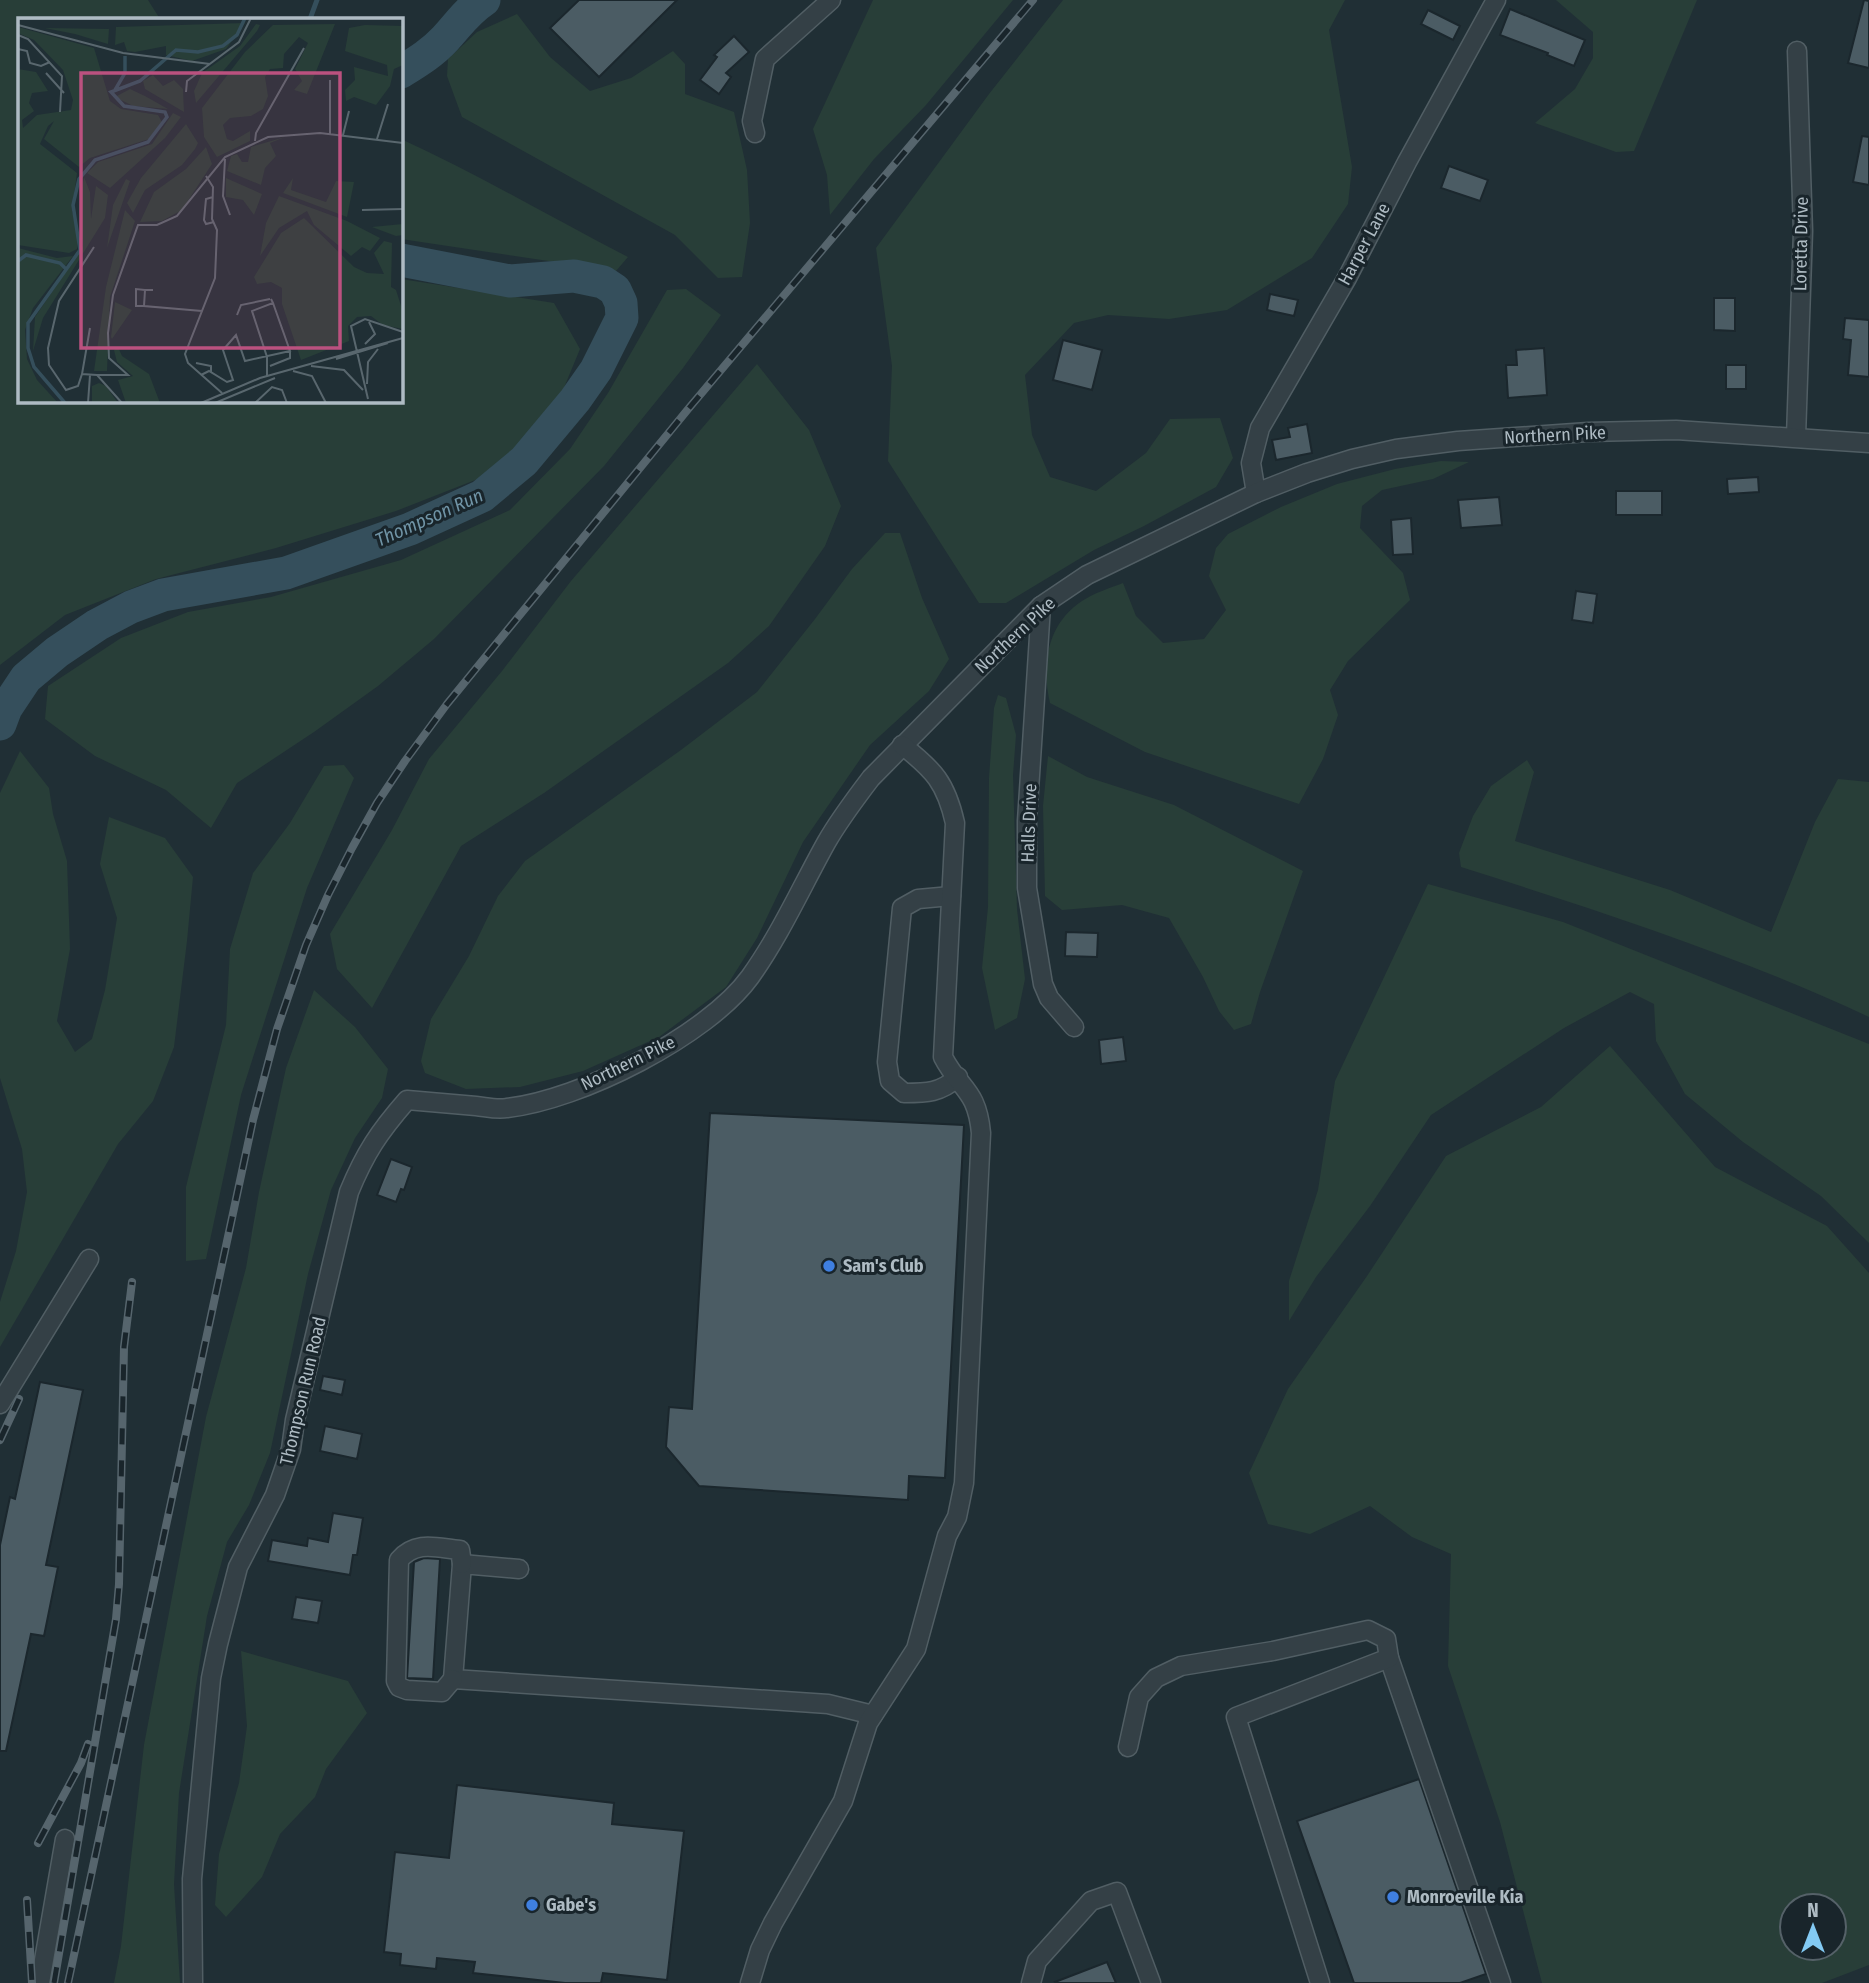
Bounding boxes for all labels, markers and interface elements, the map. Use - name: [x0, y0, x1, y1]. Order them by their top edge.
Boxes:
- inset map: [18, 18, 402, 402]
- street label: Loretta Drive: [1789, 196, 1813, 291]
- street label: Harper Lane: [1333, 199, 1395, 289]
- street label: Northern Pike: [1503, 421, 1607, 449]
- water label: Thompson Run: [372, 483, 487, 551]
- street label: Northern Pike: [970, 592, 1060, 678]
- street label: Halls Drive: [1017, 783, 1041, 863]
- street label: Northern Pike: [577, 1031, 679, 1095]
- place label: Sam's Club: [843, 1255, 924, 1277]
- marker: Sam's Club: [821, 1258, 837, 1274]
- street label: Thompson Run Road: [275, 1315, 331, 1467]
- place label: Monroeville Kia: [1407, 1886, 1524, 1908]
- marker: Monroeville Kia: [1385, 1889, 1401, 1905]
- north arrow: [1778, 1892, 1848, 1962]
- place label: Gabe's: [546, 1894, 596, 1916]
- marker: Gabe's: [524, 1897, 540, 1913]
- text: N: [1807, 1899, 1819, 1922]

